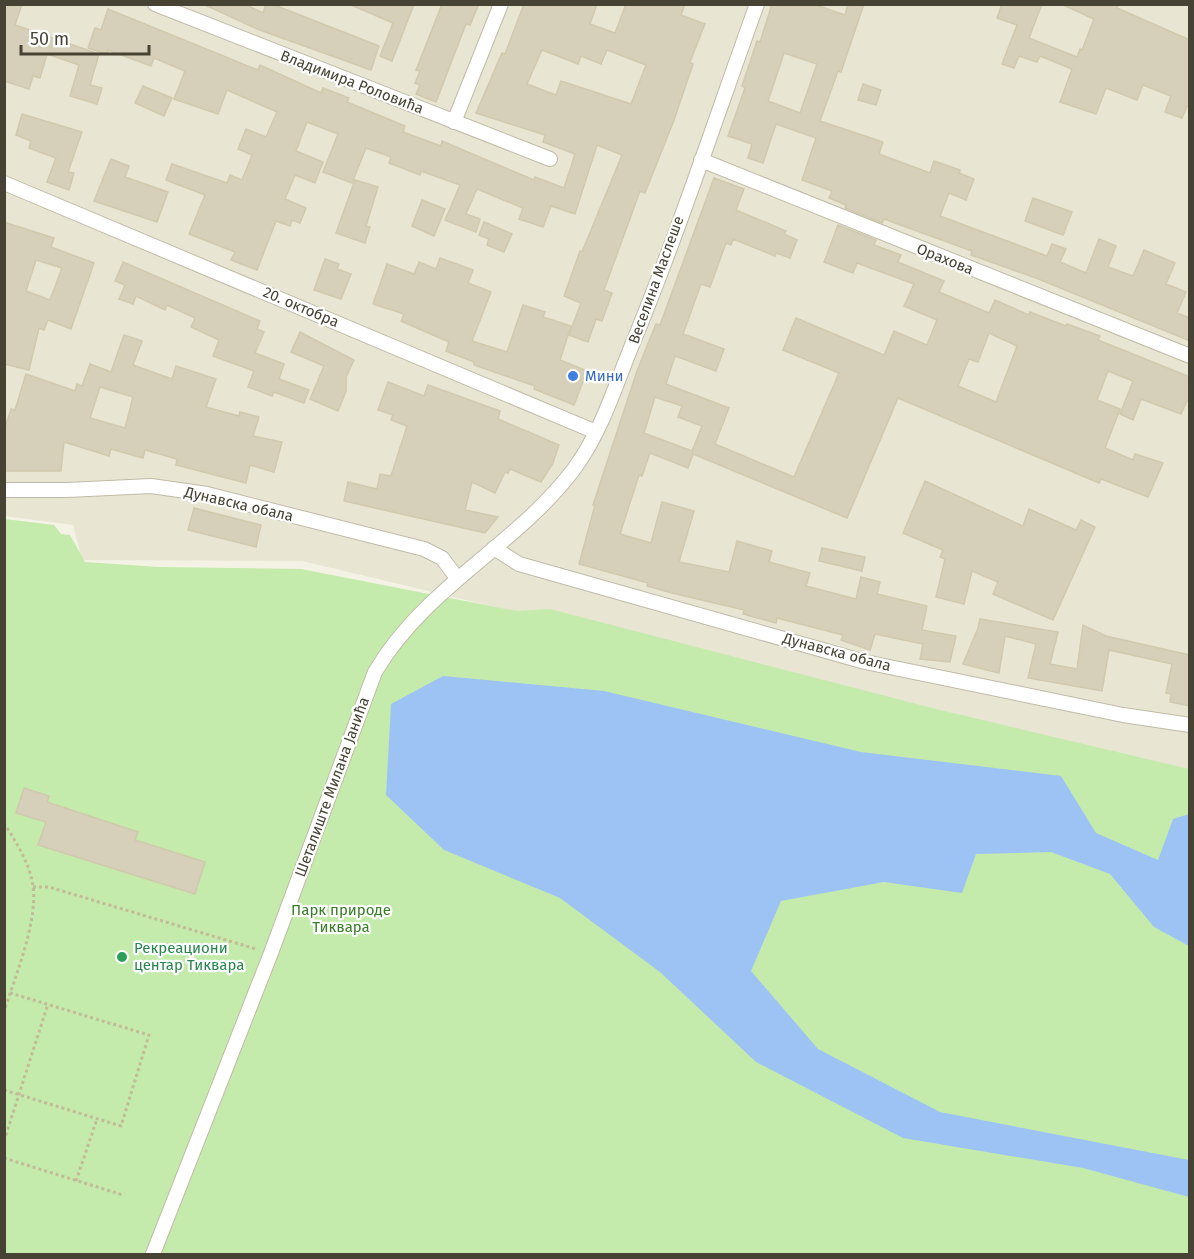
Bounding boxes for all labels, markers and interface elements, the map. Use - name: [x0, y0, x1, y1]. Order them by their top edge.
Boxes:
- scale bar: [21, 18, 148, 56]
- text: 50 m: [30, 28, 69, 50]
- street label: Владимира Роловића: [278, 46, 426, 118]
- street label: Веселина Маслеше: [624, 214, 688, 346]
- street label: Орахова: [914, 239, 976, 279]
- street label: 20. октобра: [260, 283, 342, 331]
- place label: Мини: [585, 367, 624, 385]
- marker: Мини: [566, 369, 580, 383]
- street label: Дунавска обала: [182, 483, 295, 525]
- street label: Дунавска обала: [780, 629, 893, 675]
- street label: Шеталиште Милана Јанића: [291, 695, 373, 879]
- park label: Парк природе Тиквара: [291, 901, 391, 936]
- place label: Рекреациони центар Тиквара: [134, 939, 244, 974]
- marker: Рекреациони центар Тиквара: [115, 950, 129, 964]

